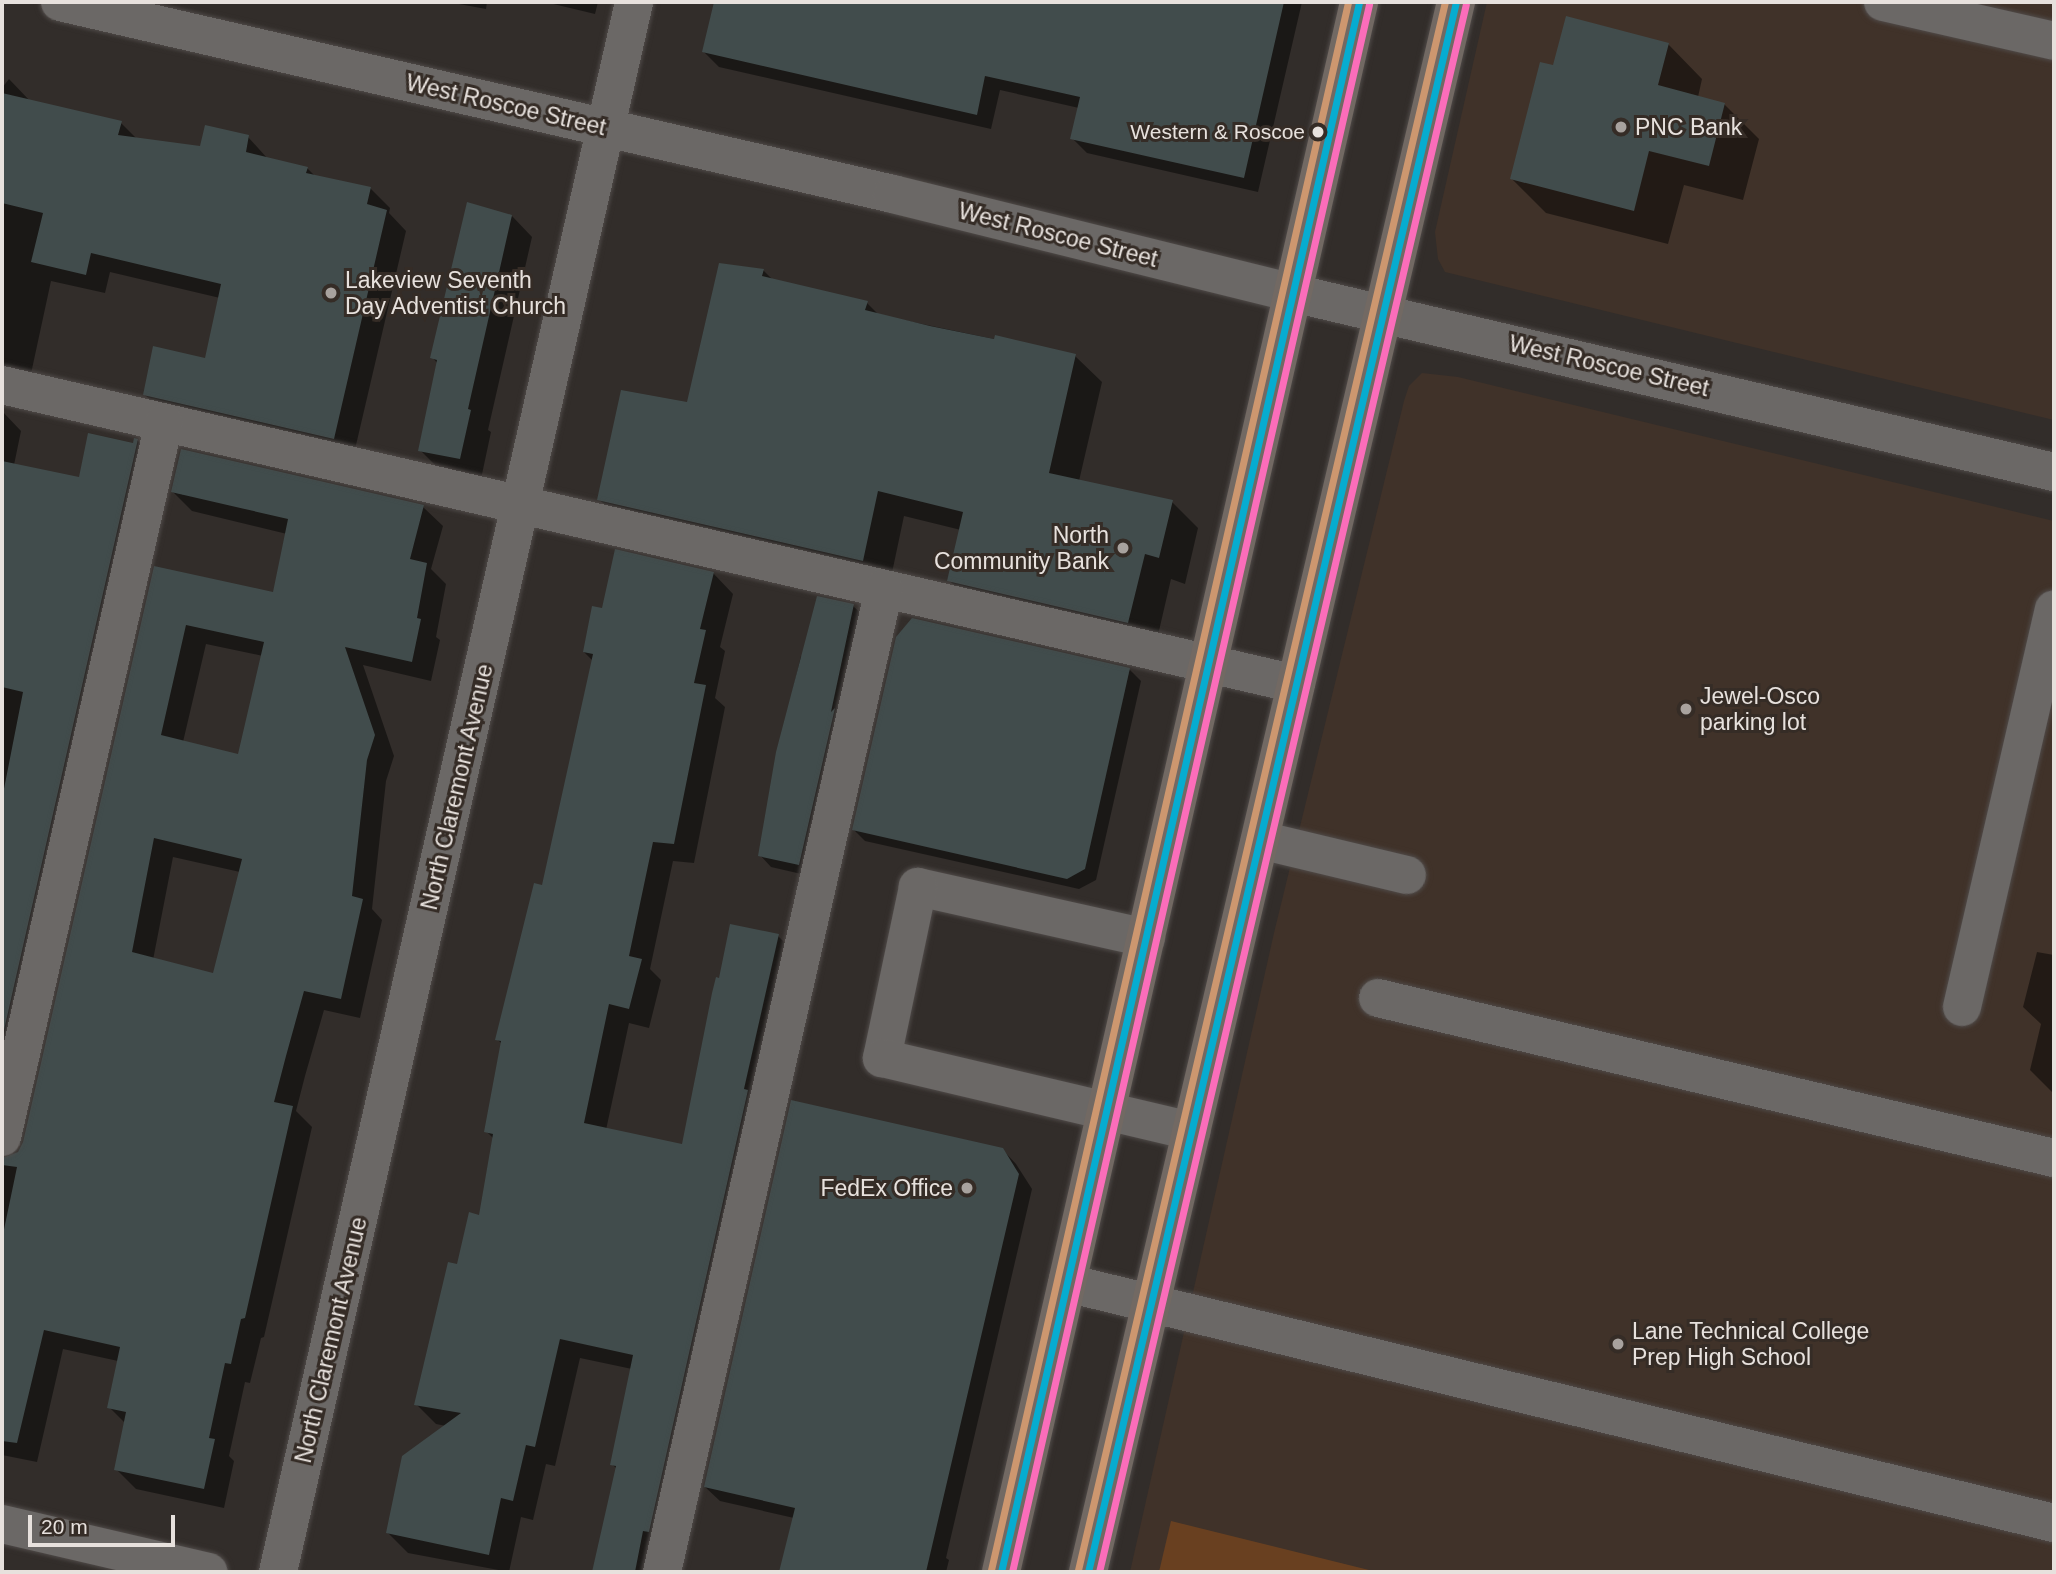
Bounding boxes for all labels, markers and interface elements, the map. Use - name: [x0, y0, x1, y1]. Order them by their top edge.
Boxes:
- street label: West Roscoe Street: [403, 69, 609, 141]
- place label: PNC Bank: [1635, 113, 1742, 141]
- place label: Western & Roscoe: [1130, 119, 1305, 145]
- marker: PNC Bank: [1613, 119, 1629, 135]
- marker: Western & Roscoe: [1311, 125, 1325, 139]
- street label: West Roscoe Street: [956, 197, 1160, 273]
- place label: Lakeview Seventh Day Adventist Church: [345, 266, 567, 320]
- marker: Lakeview Seventh Day Adventist Church: [323, 285, 339, 301]
- street label: West Roscoe Street: [1506, 330, 1712, 402]
- place label: North Community Bank: [934, 521, 1109, 575]
- marker: North Community Bank: [1115, 540, 1131, 556]
- street label: North Claremont Avenue: [415, 661, 499, 913]
- place label: Jewel-Osco parking lot: [1700, 682, 1820, 736]
- marker: Jewel-Osco parking lot: [1678, 701, 1694, 717]
- place label: FedEx Office: [820, 1174, 953, 1202]
- marker: FedEx Office: [959, 1180, 975, 1196]
- street label: North Claremont Avenue: [289, 1214, 373, 1466]
- place label: Lane Technical College Prep High School: [1632, 1317, 1870, 1371]
- marker: Lane Technical College Prep High School: [1610, 1336, 1626, 1352]
- scale bar: [32, 1500, 178, 1544]
- text: 20 m: [41, 1515, 88, 1538]

